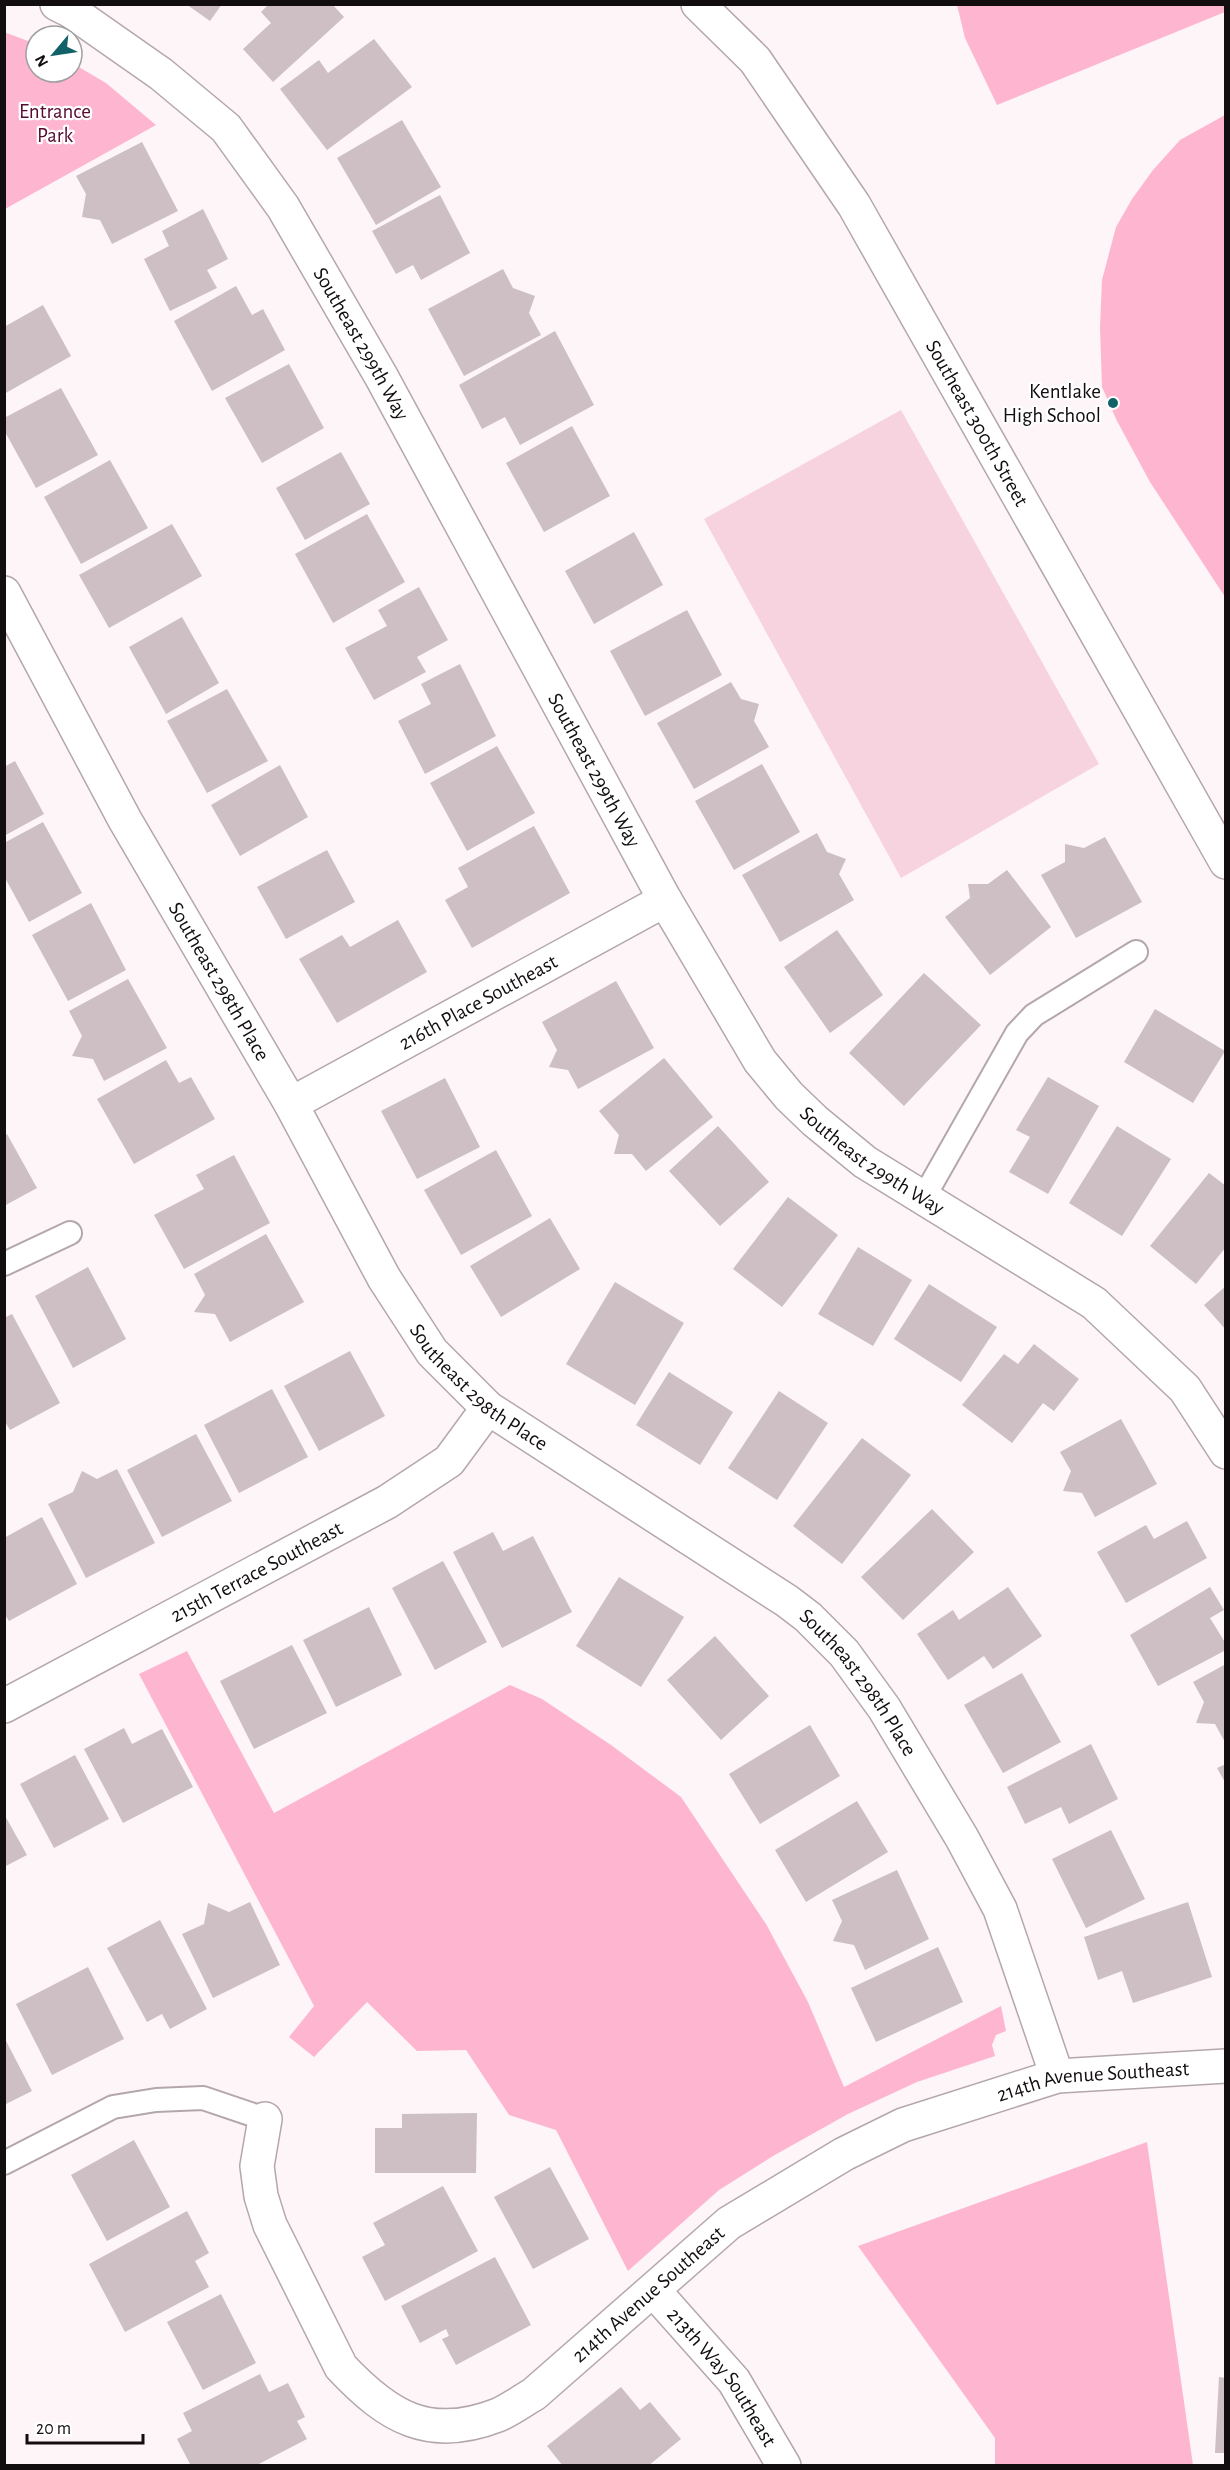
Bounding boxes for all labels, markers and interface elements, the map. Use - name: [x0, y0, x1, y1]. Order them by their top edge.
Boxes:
- north arrow: [24, 24, 84, 84]
- text: N: [32, 52, 51, 70]
- park label: Entrance Park: [19, 101, 91, 146]
- street label: Southeast 299th Way: [309, 264, 413, 424]
- street label: Southeast 300th Street: [922, 337, 1032, 510]
- place label: Kentlake High School: [1003, 381, 1101, 426]
- marker: Kentlake High School: [1106, 396, 1120, 410]
- street label: Southeast 299th Way: [544, 690, 644, 851]
- street label: Southeast 298th Place: [164, 899, 273, 1064]
- street label: 216th Place Southeast: [396, 951, 561, 1054]
- street label: Southeast 299th Way: [796, 1103, 948, 1219]
- street label: Southeast 298th Place: [406, 1320, 551, 1455]
- street label: 215th Terrace Southeast: [167, 1518, 346, 1626]
- street label: Southeast 298th Place: [796, 1605, 920, 1760]
- street label: 214th Avenue Southeast: [994, 2058, 1190, 2105]
- street label: 214th Avenue Southeast: [568, 2222, 729, 2367]
- street label: 213th Way Southeast: [663, 2304, 780, 2450]
- scale bar: [27, 2407, 142, 2445]
- text: 20 m: [36, 2420, 71, 2438]

